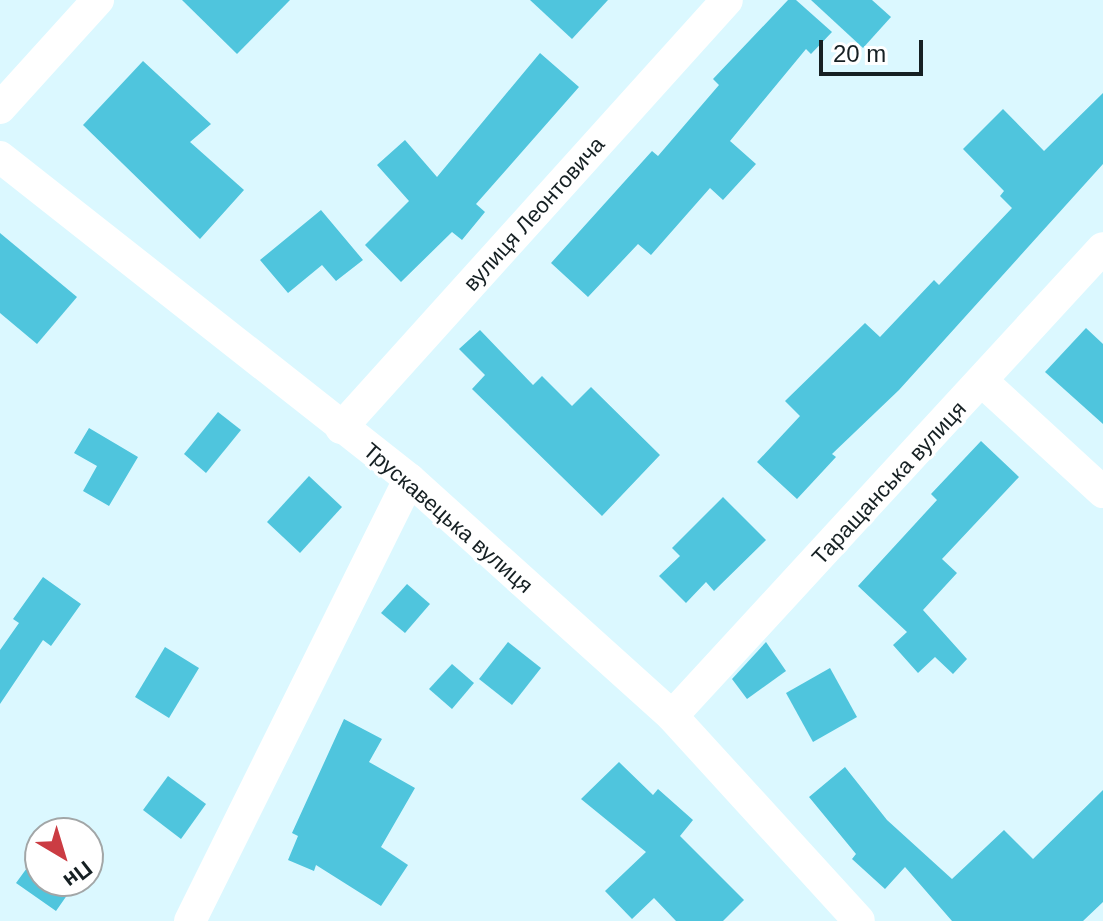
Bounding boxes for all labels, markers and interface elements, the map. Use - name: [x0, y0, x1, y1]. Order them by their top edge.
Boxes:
- scale bar: [823, 24, 927, 74]
- text: 20 m: [833, 40, 886, 67]
- street label: вулиця Леонтовича: [458, 131, 610, 297]
- street label: Таращанська вулиця: [806, 396, 972, 570]
- street label: Трускавецька вулиця: [358, 437, 538, 599]
- north arrow: [24, 817, 104, 897]
- text: Пн: [59, 856, 97, 894]

